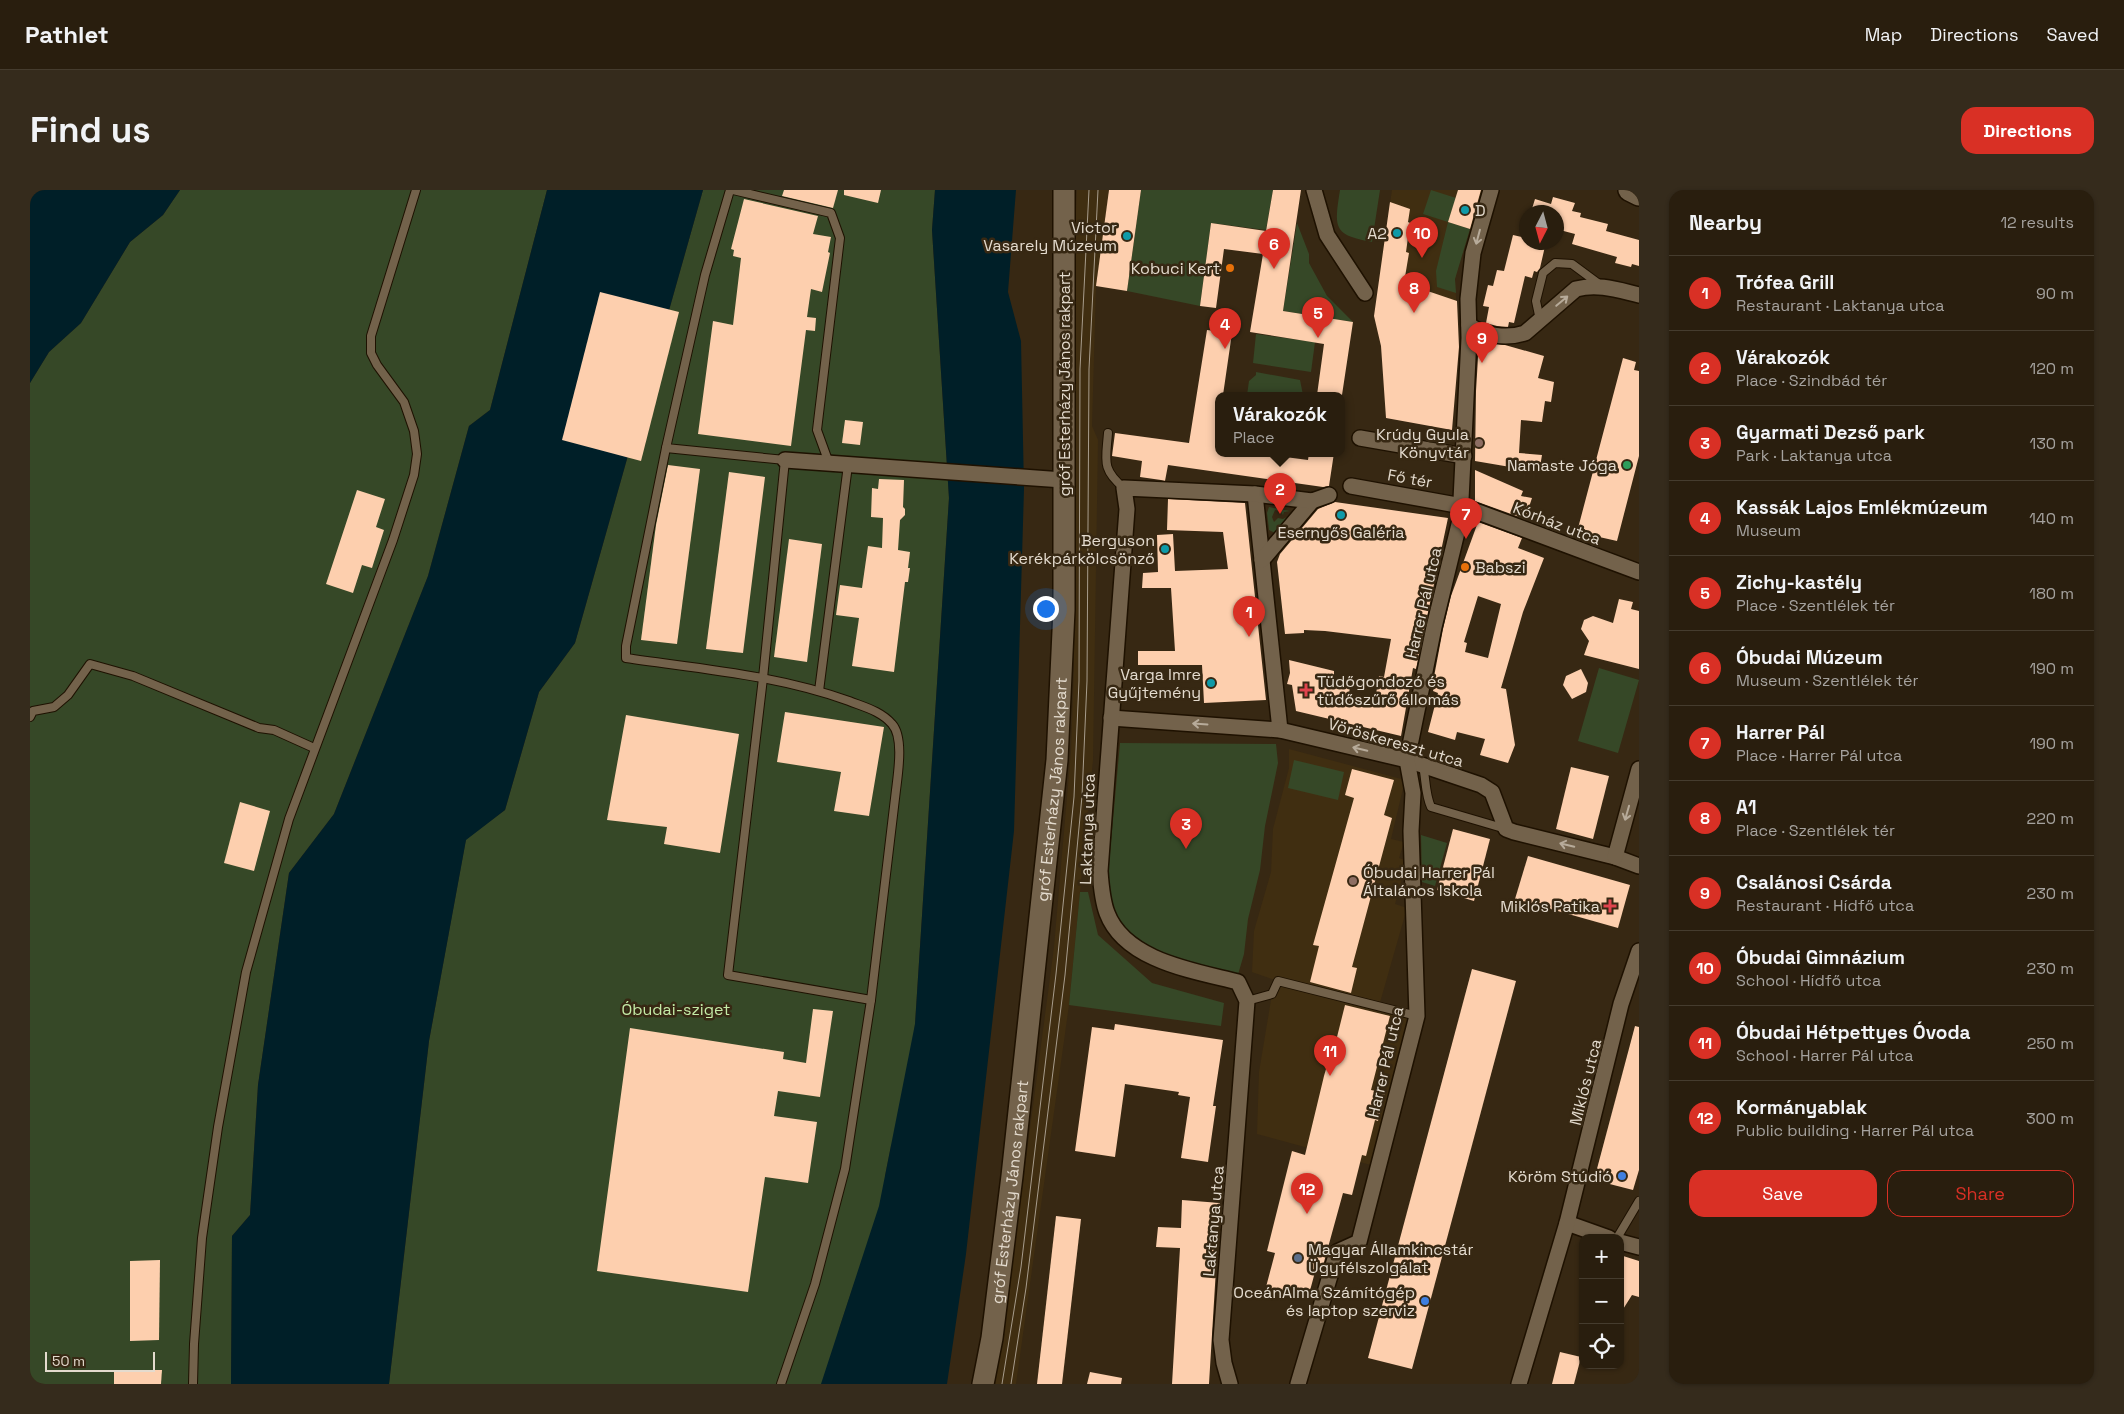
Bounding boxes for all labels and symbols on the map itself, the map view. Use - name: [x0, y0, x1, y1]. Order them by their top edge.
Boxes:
- place label: D: [1475, 200, 1486, 221]
- marker: D: [1459, 204, 1471, 216]
- north arrow: [1519, 205, 1564, 250]
- place label: Victor Vasarely Múzeum: [983, 217, 1117, 256]
- pin: 10: [1406, 217, 1438, 258]
- place label: A2: [1367, 223, 1387, 244]
- marker: A2: [1391, 227, 1403, 239]
- pin: 6: [1258, 228, 1290, 269]
- one-way arrow: [1472, 228, 1482, 244]
- marker: Victor Vasarely Múzeum: [1121, 230, 1133, 242]
- place label: Kobuci Kert: [1131, 258, 1220, 279]
- marker: Kobuci Kert: [1224, 262, 1236, 274]
- street label: gróf Esterházy János rakpart: [1054, 272, 1075, 496]
- pin: 8: [1398, 272, 1430, 313]
- one-way arrow: [1555, 296, 1568, 307]
- pin: 5: [1302, 297, 1334, 338]
- pin: 4: [1209, 308, 1241, 349]
- pin: 9: [1466, 322, 1498, 363]
- place label: Krúdy Gyula Könyvtár: [1376, 424, 1469, 463]
- marker: Krúdy Gyula Könyvtár: [1473, 437, 1485, 449]
- place label: Namaste Jóga: [1507, 455, 1617, 476]
- marker: Namaste Jóga: [1621, 459, 1633, 471]
- street label: Fő tér: [1386, 464, 1434, 493]
- pin: 2: [1264, 473, 1296, 514]
- street label: Kórház utca: [1510, 497, 1604, 550]
- pin: 7: [1450, 498, 1482, 539]
- marker: Esernyős Galéria: [1335, 509, 1347, 521]
- place label: Esernyős Galéria: [1277, 522, 1405, 543]
- place label: Berguson Kerékpárkölcsönző: [1009, 530, 1155, 569]
- marker: Berguson Kerékpárkölcsönző: [1159, 543, 1171, 555]
- street label: Harrer Pál utca: [1401, 546, 1446, 661]
- place label: Babszi: [1475, 557, 1526, 578]
- marker: Babszi: [1459, 561, 1471, 573]
- your location: [1033, 596, 1059, 622]
- pin: 1: [1233, 596, 1265, 637]
- place label: Varga Imre Gyűjtemény: [1108, 664, 1201, 703]
- place label: Tüdőgondozó és tüdőszűrő állomás: [1317, 671, 1459, 710]
- street label: gróf Esterházy János rakpart: [1032, 677, 1072, 902]
- marker: Varga Imre Gyűjtemény: [1205, 677, 1217, 689]
- marker: Tüdőgondozó és tüdőszűrő állomás: [1299, 683, 1313, 697]
- street label: Vöröskereszt utca: [1326, 713, 1466, 772]
- one-way arrow: [1192, 719, 1208, 728]
- one-way arrow: [1352, 744, 1368, 753]
- street label: Laktanya utca: [1075, 773, 1100, 885]
- one-way arrow: [1621, 804, 1631, 820]
- pin: 3: [1170, 808, 1202, 849]
- one-way arrow: [1560, 840, 1576, 849]
- place label: Óbudai Harrer Pál Általános Iskola: [1363, 862, 1495, 901]
- marker: Óbudai Harrer Pál Általános Iskola: [1347, 875, 1359, 887]
- place label: Miklós Patika: [1500, 896, 1600, 917]
- marker: Miklós Patika: [1604, 900, 1616, 912]
- park label: Óbudai-sziget: [622, 999, 730, 1020]
- street label: Harrer Pál utca: [1363, 1005, 1408, 1120]
- pin: 11: [1314, 1035, 1346, 1076]
- street label: Miklós utca: [1565, 1037, 1606, 1128]
- street label: gróf Esterházy János rakpart: [986, 1079, 1033, 1305]
- street label: Laktanya utca: [1198, 1165, 1229, 1277]
- place label: Köröm Stúdió: [1508, 1166, 1612, 1187]
- marker: Köröm Stúdió: [1616, 1170, 1628, 1182]
- pin: 12: [1291, 1173, 1323, 1214]
- place label: Magyar Államkincstár Ügyfélszolgálat: [1308, 1239, 1474, 1278]
- marker: Magyar Államkincstár Ügyfélszolgálat: [1292, 1252, 1304, 1264]
- place label: OceánAlma Számítógép és laptop szerviz: [1233, 1282, 1415, 1321]
- marker: OceánAlma Számítógép és laptop szerviz: [1419, 1295, 1431, 1307]
- scale bar: [45, 1349, 155, 1372]

